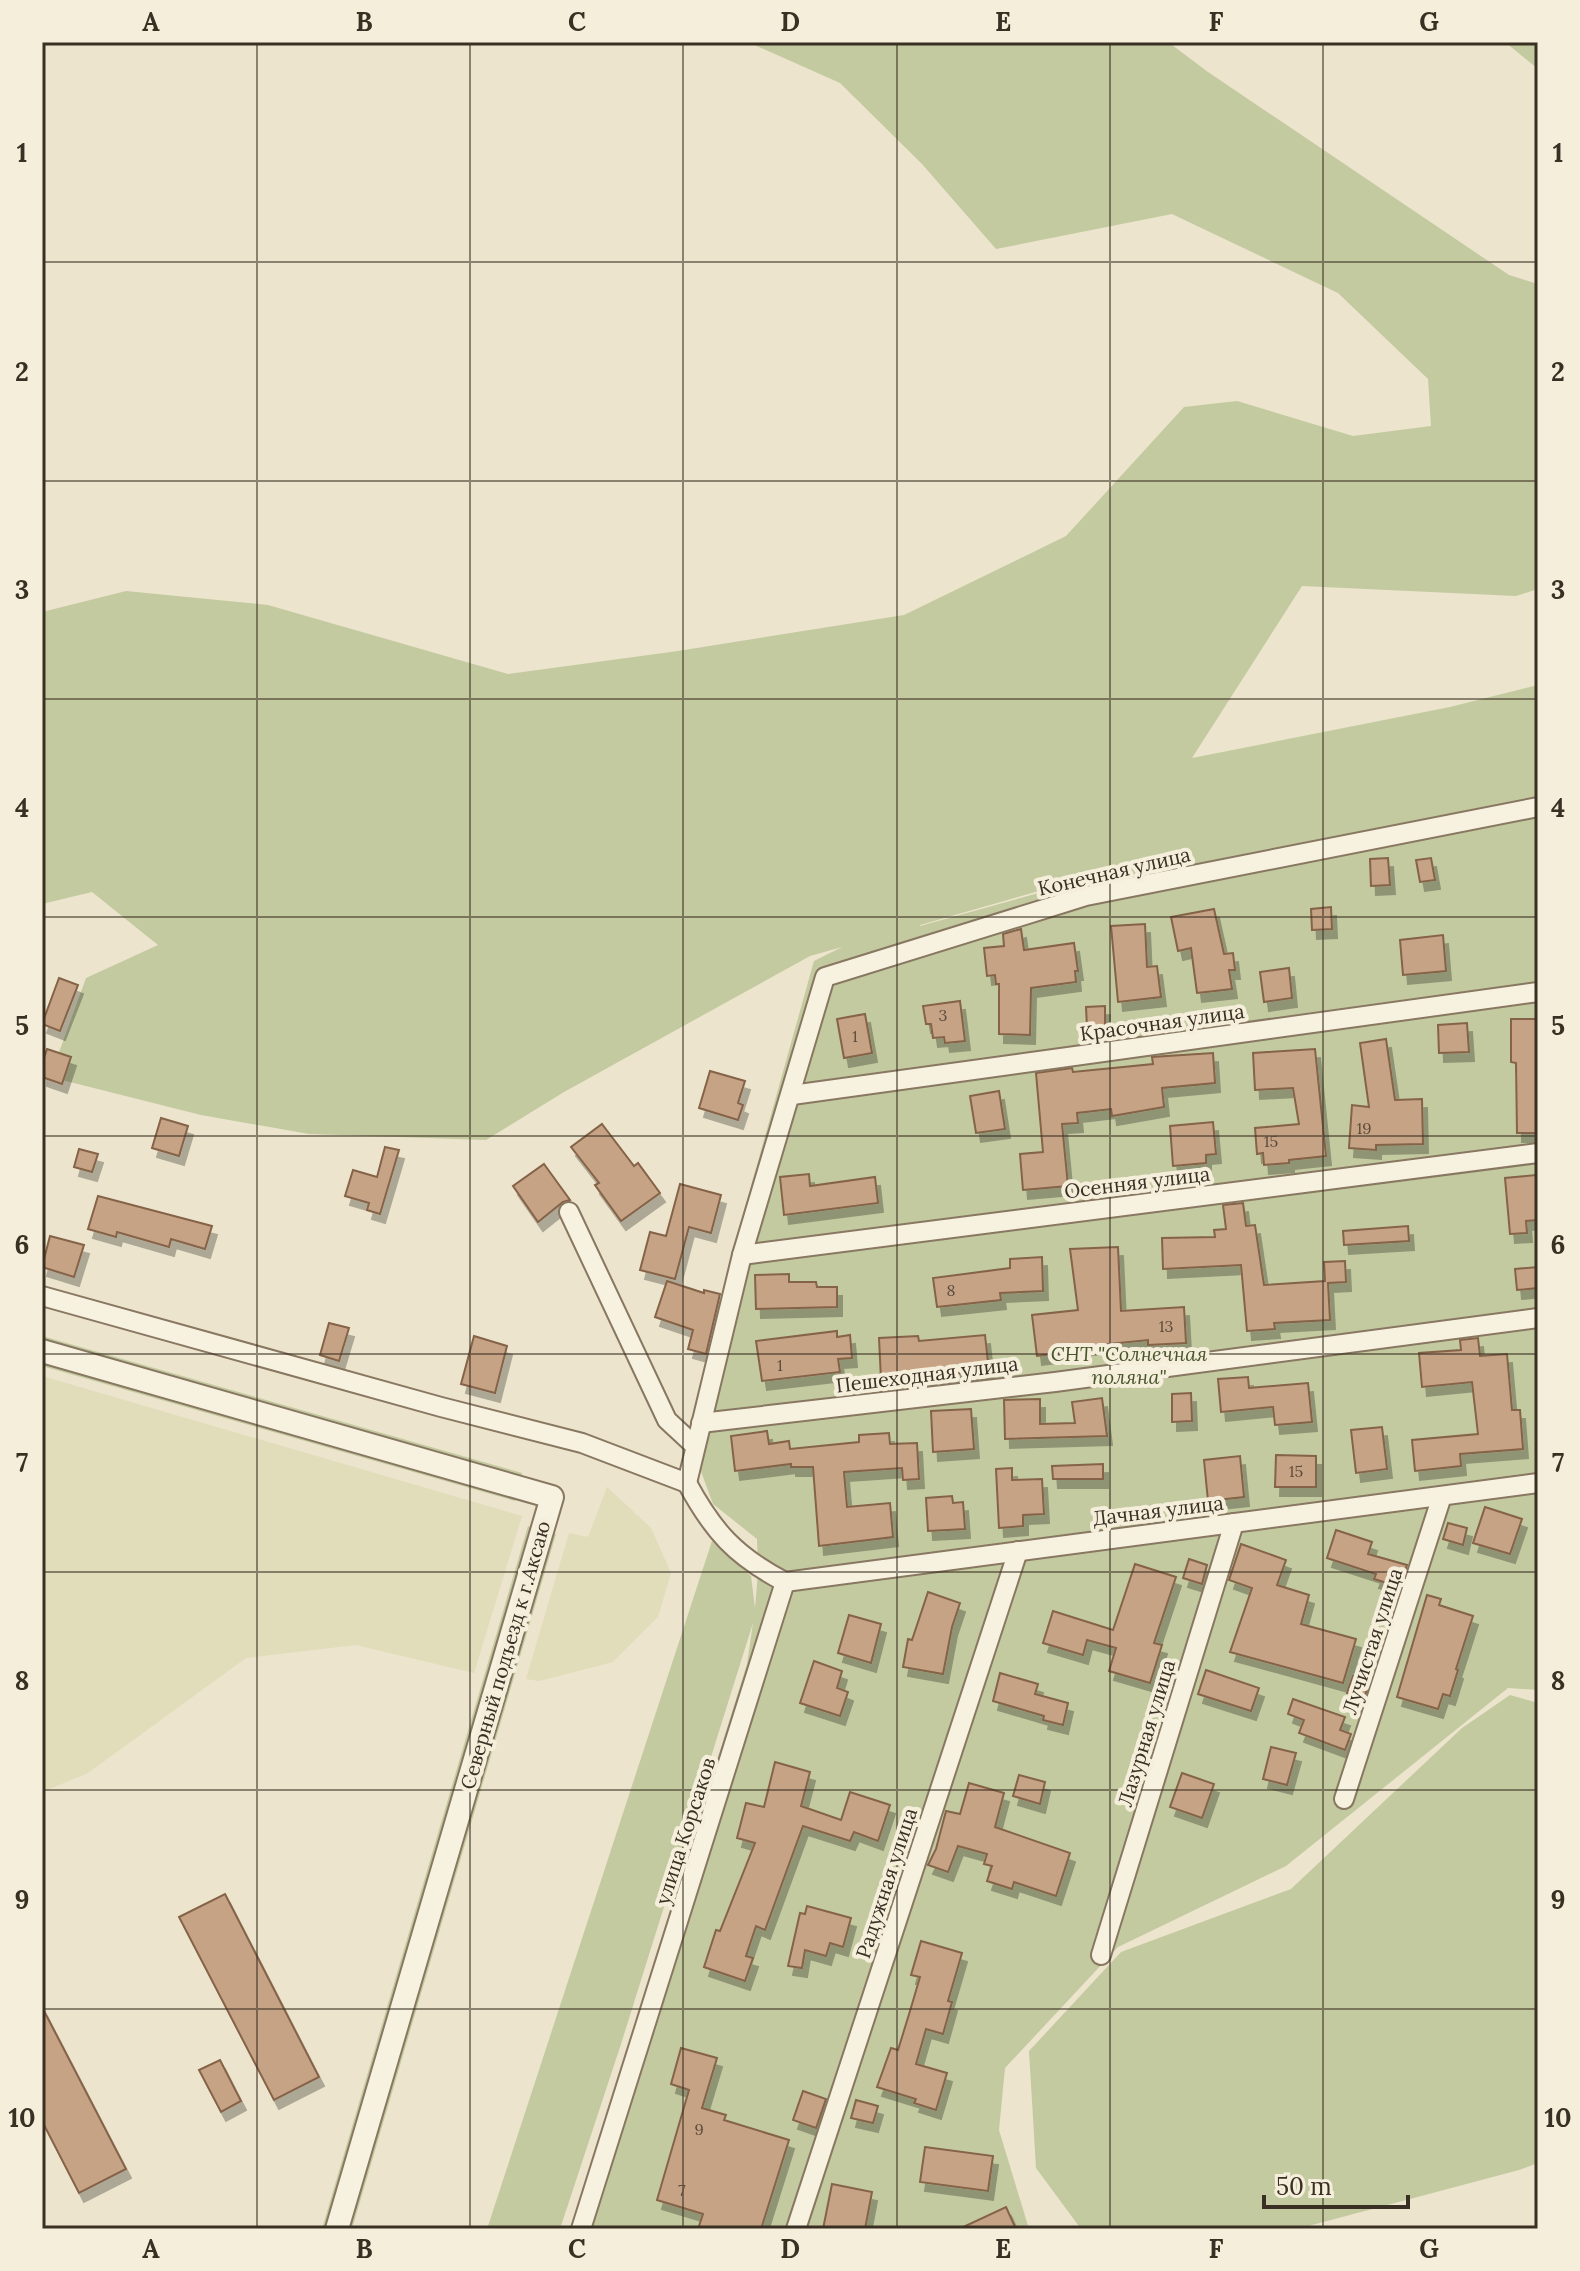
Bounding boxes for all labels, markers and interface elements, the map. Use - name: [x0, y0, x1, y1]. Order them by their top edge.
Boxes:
- text: A: [142, 5, 160, 38]
- text: B: [355, 5, 373, 38]
- text: C: [568, 5, 586, 38]
- text: D: [780, 5, 800, 38]
- text: E: [995, 5, 1011, 38]
- text: F: [1209, 5, 1224, 38]
- text: G: [1419, 5, 1439, 38]
- text: 1: [17, 136, 27, 169]
- text: 1: [1553, 136, 1563, 169]
- text: 2: [15, 355, 29, 388]
- text: 2: [1551, 355, 1565, 388]
- text: 3: [15, 573, 29, 606]
- text: 3: [1551, 573, 1565, 606]
- text: 4: [15, 791, 29, 824]
- text: 4: [1551, 791, 1565, 824]
- street label: Конечная улица: [1035, 841, 1193, 901]
- street label: Красочная улица: [1078, 998, 1246, 1046]
- house number: 3: [939, 1005, 948, 1025]
- text: 5: [15, 1009, 29, 1042]
- text: 5: [1551, 1009, 1565, 1042]
- house number: 1: [852, 1026, 858, 1046]
- house number: 19: [1356, 1118, 1372, 1138]
- house number: 15: [1264, 1131, 1278, 1151]
- street label: Осенняя улица: [1063, 1161, 1211, 1203]
- text: 6: [15, 1228, 29, 1261]
- text: 6: [1551, 1228, 1565, 1261]
- house number: 8: [947, 1280, 956, 1300]
- house number: 13: [1159, 1316, 1173, 1336]
- park label: СНТ "Солнечная поляна": [1051, 1341, 1207, 1389]
- street label: Пешеходная улица: [834, 1350, 1020, 1398]
- house number: 1: [777, 1355, 783, 1375]
- text: 7: [16, 1446, 28, 1479]
- text: 7: [1552, 1446, 1564, 1479]
- house number: 15: [1289, 1461, 1303, 1481]
- street label: Дачная улица: [1091, 1490, 1225, 1530]
- street label: Северный подъезд к г.Аксаю: [455, 1518, 555, 1792]
- street label: Лучистая улица: [1337, 1565, 1407, 1717]
- street label: Лазурная улица: [1112, 1657, 1180, 1809]
- text: 8: [15, 1664, 29, 1697]
- text: 8: [1551, 1664, 1565, 1697]
- street label: улица Корсаков: [649, 1754, 721, 1908]
- street label: Радужная улица: [850, 1805, 922, 1961]
- text: 9: [15, 1883, 29, 1916]
- text: 9: [1551, 1883, 1565, 1916]
- text: 10: [8, 2101, 36, 2134]
- text: 10: [1544, 2101, 1572, 2134]
- house number: 9: [694, 2119, 704, 2139]
- scale bar: [1264, 2159, 1408, 2209]
- text: 50 m: [1276, 2171, 1332, 2202]
- house number: 7: [678, 2180, 686, 2200]
- text: A: [142, 2232, 160, 2265]
- text: B: [355, 2232, 373, 2265]
- text: C: [568, 2232, 586, 2265]
- text: D: [780, 2232, 800, 2265]
- text: E: [995, 2232, 1011, 2265]
- text: F: [1209, 2232, 1224, 2265]
- text: G: [1419, 2232, 1439, 2265]

